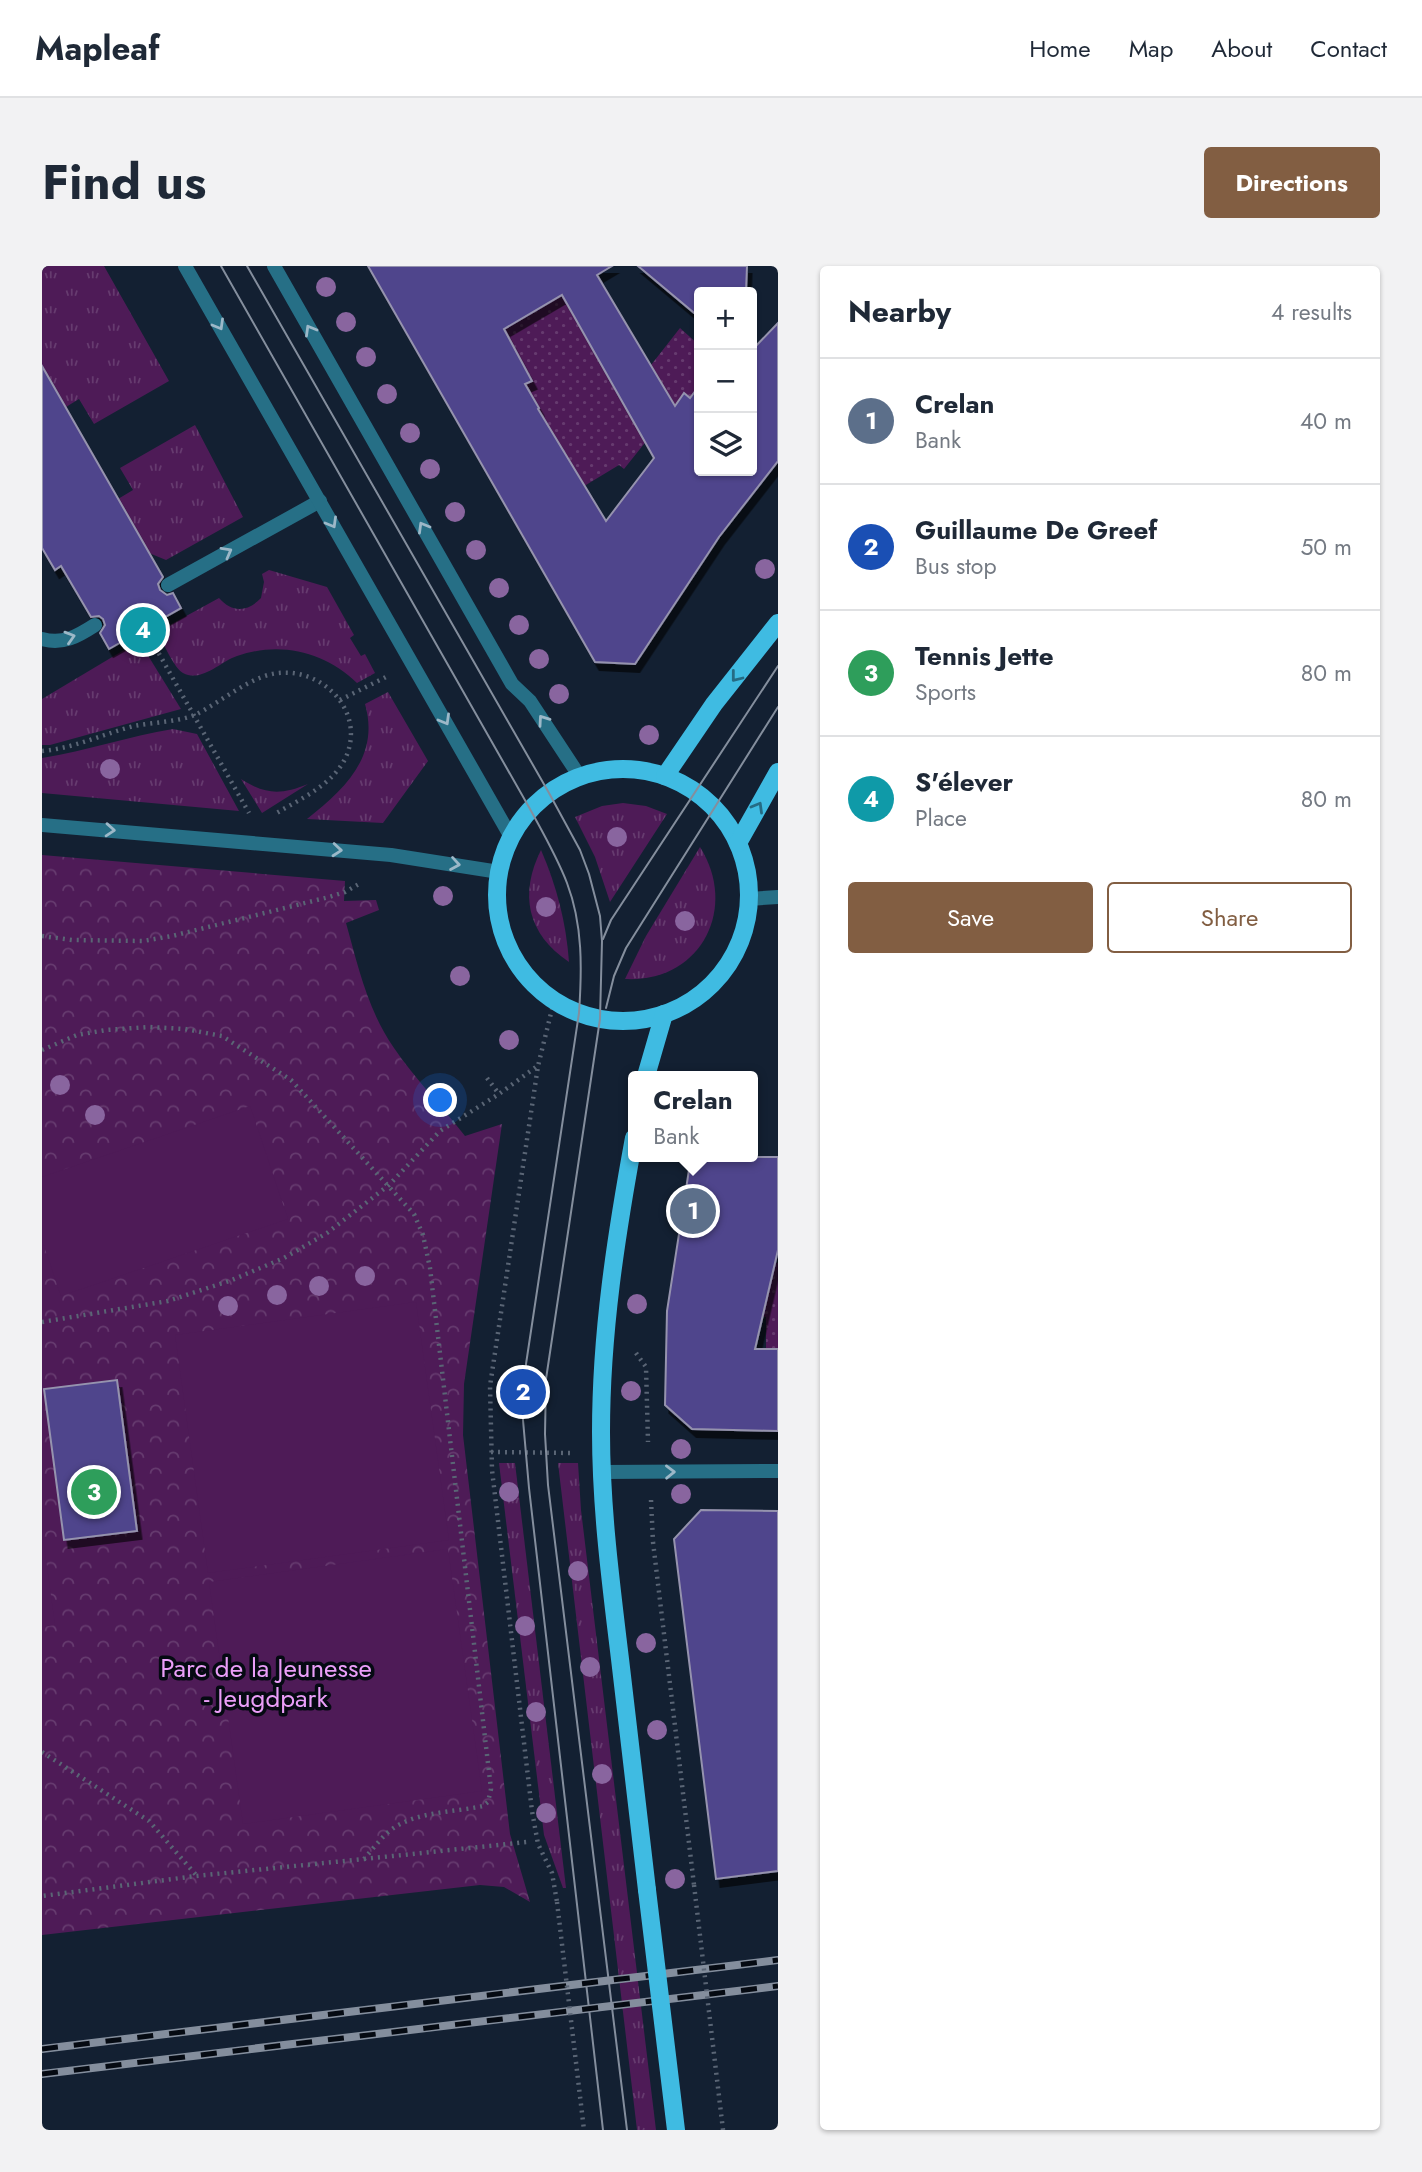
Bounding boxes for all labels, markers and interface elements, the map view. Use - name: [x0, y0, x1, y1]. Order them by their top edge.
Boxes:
- text: Mapleaf: [35, 25, 160, 72]
- text: Home: [1029, 31, 1091, 66]
- text: Map: [1129, 31, 1173, 66]
- text: About: [1211, 31, 1272, 66]
- text: Contact: [1310, 31, 1387, 66]
- text: Find us: [42, 147, 206, 217]
- button: Directions: [1204, 147, 1380, 218]
- map controls: [694, 287, 757, 476]
- button: +: [694, 287, 757, 350]
- text: Nearby: [848, 290, 951, 333]
- text: 4 results: [1271, 295, 1352, 329]
- one-way arrow: [211, 318, 224, 331]
- one-way arrow: [305, 324, 318, 337]
- button: −: [694, 350, 757, 413]
- text: Crelan: [915, 385, 994, 423]
- text: 1: [865, 404, 877, 438]
- text: 40 m: [1300, 404, 1352, 438]
- button: layers: [694, 413, 757, 476]
- text: Bank: [915, 423, 961, 457]
- text: Guillaume De Greef: [915, 511, 1157, 549]
- one-way arrow: [324, 515, 337, 528]
- one-way arrow: [418, 522, 431, 535]
- text: 2: [863, 530, 879, 564]
- text: 50 m: [1300, 530, 1352, 564]
- one-way arrow: [220, 547, 233, 560]
- text: Bus stop: [915, 549, 997, 583]
- pin: 4: [120, 604, 166, 656]
- one-way arrow: [63, 631, 75, 646]
- text: Tennis Jette: [915, 637, 1054, 675]
- text: 3: [864, 656, 878, 690]
- text: 80 m: [1301, 656, 1352, 690]
- one-way arrow: [732, 669, 745, 681]
- text: Sports: [915, 675, 976, 709]
- one-way arrow: [437, 713, 450, 726]
- one-way arrow: [539, 715, 551, 728]
- text: S'élever: [915, 763, 1013, 801]
- text: 4: [863, 782, 879, 816]
- text: 80 m: [1301, 782, 1352, 816]
- text: Place: [915, 801, 967, 835]
- one-way arrow: [750, 802, 763, 815]
- one-way arrow: [105, 822, 116, 837]
- one-way arrow: [331, 842, 342, 857]
- one-way arrow: [449, 856, 461, 871]
- button: Save: [848, 882, 1093, 953]
- button: Share: [1107, 882, 1352, 953]
- popup: [628, 1071, 758, 1162]
- text: Crelan: [653, 1081, 733, 1119]
- your location: [423, 1083, 457, 1117]
- text: Bank: [653, 1119, 699, 1153]
- pin: 1: [670, 1185, 716, 1237]
- pin: 2: [500, 1366, 546, 1418]
- one-way arrow: [665, 1464, 676, 1480]
- pin: 3: [71, 1466, 117, 1518]
- park label: Parc de la Jeunesse - Jeugdpark: [160, 1649, 372, 1717]

